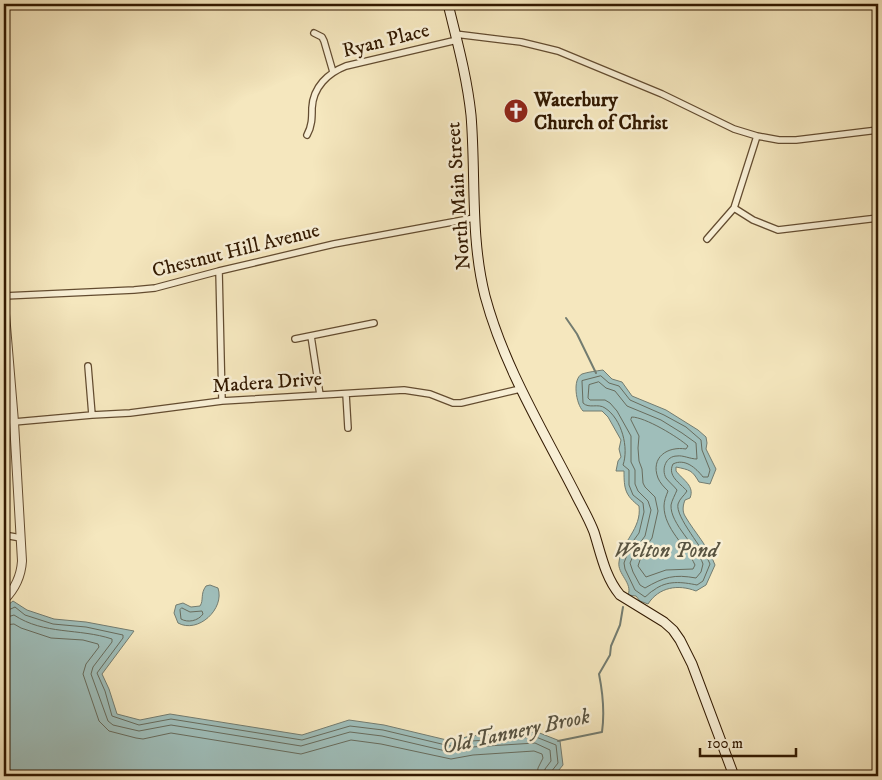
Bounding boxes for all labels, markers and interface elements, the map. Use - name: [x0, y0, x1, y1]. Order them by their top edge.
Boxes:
- street label: Ryan Place: [340, 18, 432, 64]
- place label: Waterbury Church of Christ: [533, 88, 668, 136]
- church icon: Waterbury Church of Christ: [503, 98, 529, 124]
- street label: North Main Street: [441, 121, 477, 271]
- street label: Chestnut Hill Avenue: [150, 218, 322, 284]
- street label: Madera Drive: [211, 367, 323, 399]
- water label: Welton Pond: [614, 538, 721, 564]
- water label: Old Tannery Brook: [440, 704, 592, 760]
- scale bar: [700, 725, 796, 757]
- text: 100 m: [707, 734, 743, 753]

